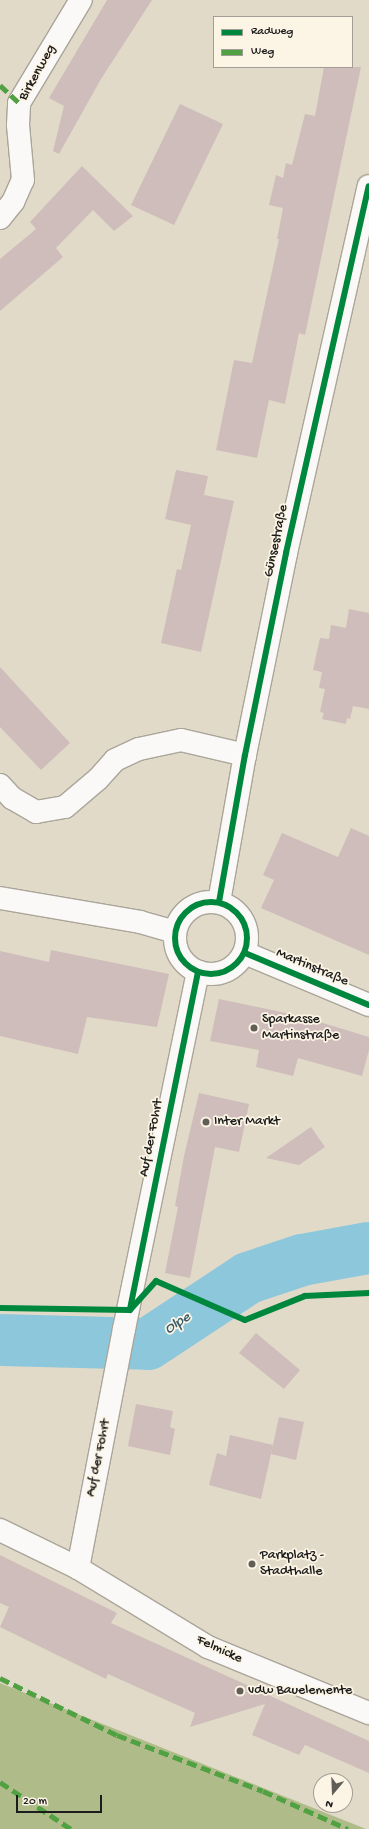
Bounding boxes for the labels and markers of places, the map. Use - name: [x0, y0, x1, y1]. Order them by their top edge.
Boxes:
- place label: Sparkasse Martinstraße: [262, 1012, 339, 1044]
- marker: Sparkasse Martinstraße: [249, 1023, 259, 1033]
- place label: Inter Markt: [214, 1114, 280, 1130]
- marker: Inter Markt: [201, 1117, 211, 1127]
- place label: Parkplatz - Stadthalle: [260, 1548, 324, 1580]
- marker: Parkplatz - Stadthalle: [247, 1559, 257, 1569]
- place label: vdw Bauelemente: [248, 1683, 352, 1699]
- marker: vdw Bauelemente: [235, 1686, 245, 1696]

